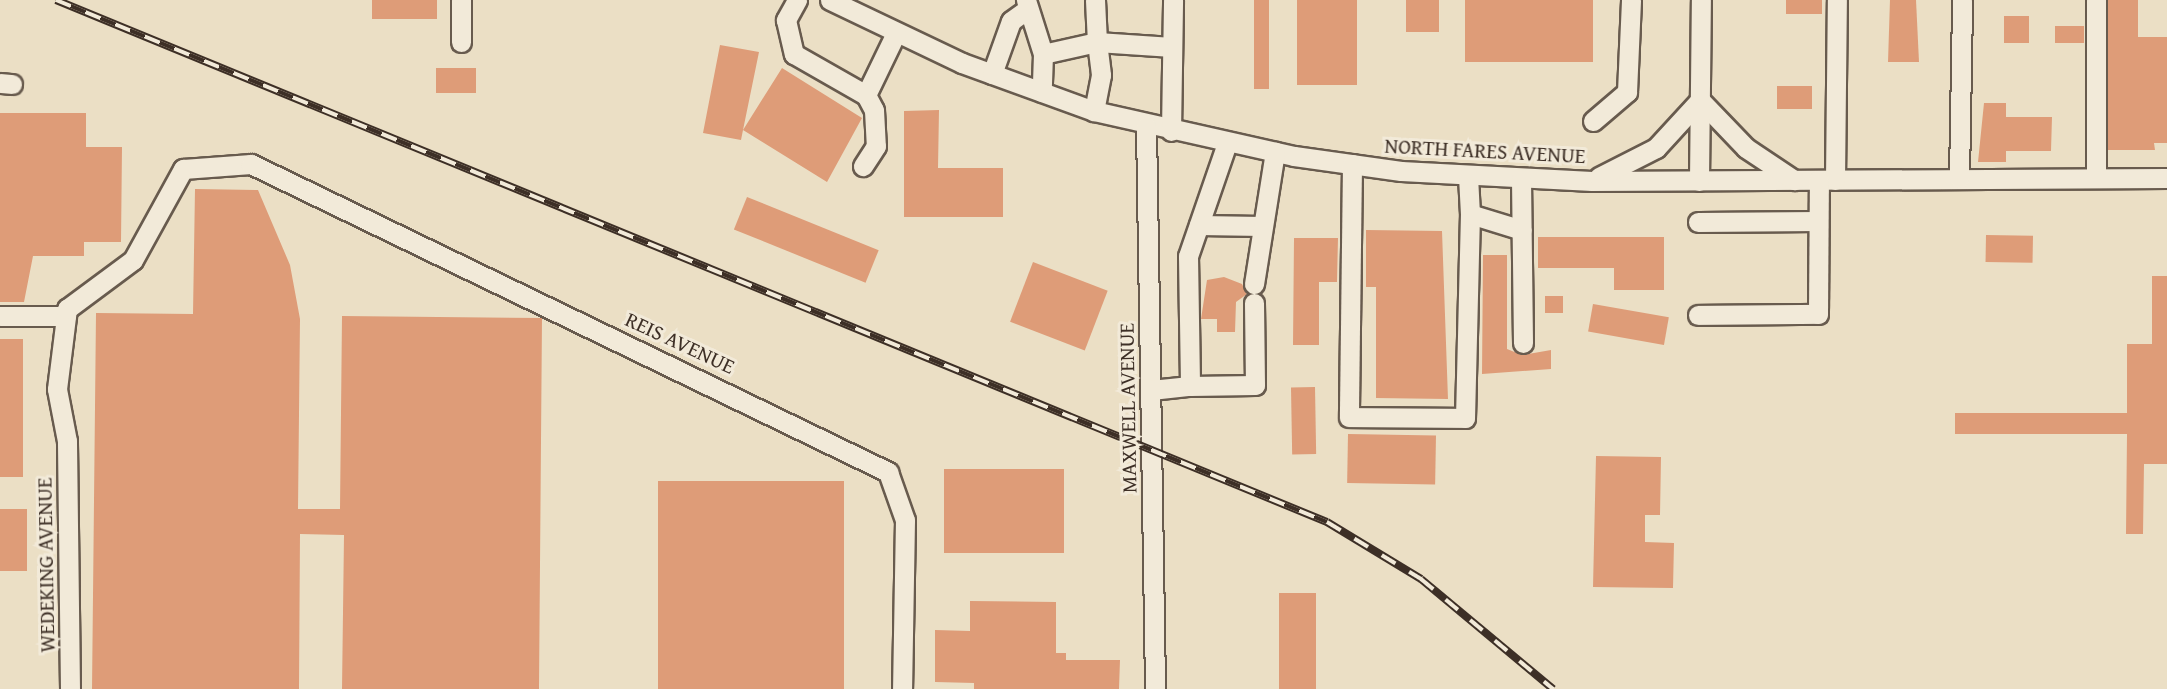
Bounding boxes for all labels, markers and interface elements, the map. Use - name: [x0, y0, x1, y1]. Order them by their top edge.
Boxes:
- street label: NORTH FARES AVENUE: [1384, 133, 1586, 169]
- street label: REIS AVENUE: [621, 307, 739, 379]
- street label: MAXWELL AVENUE: [1114, 323, 1142, 493]
- street label: WEDEKING AVENUE: [32, 477, 60, 653]

